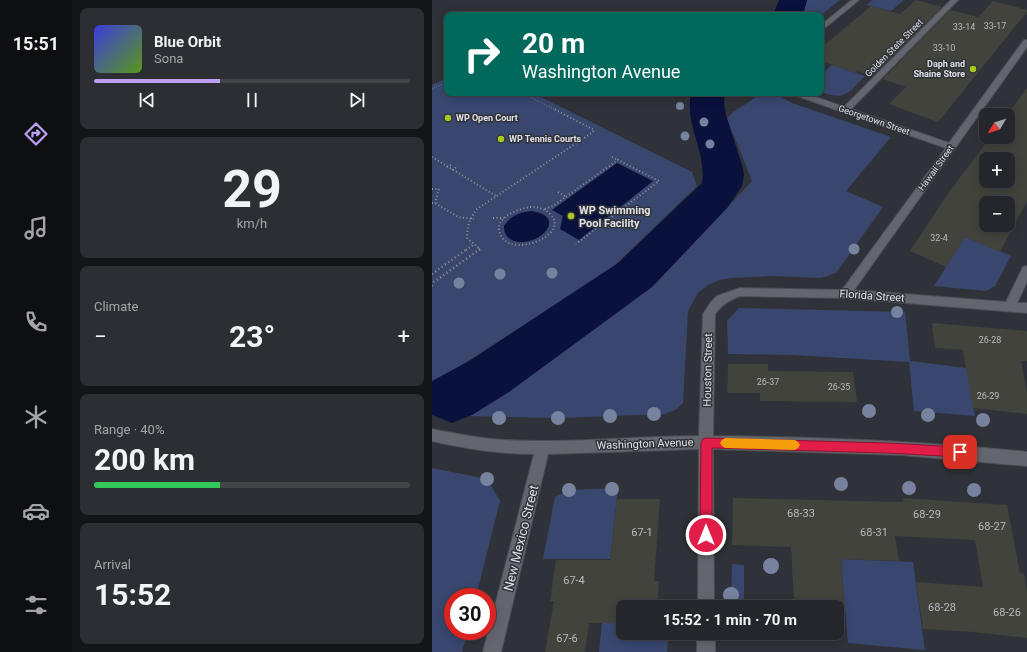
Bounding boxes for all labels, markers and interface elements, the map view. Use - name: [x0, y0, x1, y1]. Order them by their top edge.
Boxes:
- street label: Golden State Street: [863, 17, 925, 79]
- house number: 33-17: [984, 21, 1006, 31]
- house number: 33-14: [953, 22, 975, 32]
- text: 20 m: [522, 27, 585, 60]
- icon: right: [456, 28, 508, 80]
- text: 15:51: [13, 33, 59, 54]
- text: Blue Orbit: [154, 33, 221, 51]
- house number: 33-10: [933, 43, 955, 53]
- text: Sona: [154, 51, 183, 66]
- place label: Daph and Shaine Store: [913, 59, 965, 79]
- text: Washington Avenue: [522, 61, 680, 82]
- marker: Daph and Shaine Store: [968, 64, 978, 74]
- icon: previous: [136, 89, 158, 111]
- icon: pause: [241, 89, 263, 111]
- icon: next: [346, 89, 368, 111]
- street label: Georgetown Street: [837, 103, 911, 137]
- north arrow: [979, 108, 1015, 144]
- map controls: [979, 108, 1015, 232]
- marker: WP Open Court: [443, 113, 453, 123]
- place label: WP Open Court: [456, 113, 518, 123]
- icon: directions: [22, 120, 50, 148]
- marker: WP Tennis Courts: [496, 134, 506, 144]
- place label: WP Tennis Courts: [509, 134, 582, 144]
- street label: Hawaii Street: [916, 143, 956, 193]
- button: +: [979, 152, 1015, 188]
- text: 29: [222, 159, 282, 220]
- button: −: [979, 196, 1015, 232]
- place label: WP Swimming Pool Facility: [579, 204, 651, 230]
- marker: WP Swimming Pool Facility: [566, 211, 576, 221]
- icon: music: [22, 214, 50, 242]
- text: km/h: [237, 216, 267, 231]
- house number: 32-4: [930, 233, 948, 243]
- street label: Florida Street: [839, 287, 905, 305]
- text: Climate: [94, 299, 138, 314]
- icon: phone: [22, 308, 50, 336]
- text: 23°: [229, 319, 275, 354]
- text: −: [94, 324, 107, 349]
- text: +: [398, 324, 410, 349]
- street label: Houston Street: [701, 333, 715, 407]
- house number: 26-28: [979, 335, 1001, 345]
- house number: 26-37: [757, 377, 779, 387]
- house number: 26-35: [828, 382, 850, 392]
- house number: 26-29: [977, 391, 999, 401]
- icon: climate: [22, 403, 50, 431]
- text: Range · 40%: [94, 422, 164, 437]
- pin: [943, 435, 977, 469]
- street label: Washington Avenue: [596, 436, 694, 452]
- icon: arrive: [949, 441, 971, 463]
- text: 200 km: [94, 442, 195, 477]
- street label: New Mexico Street: [501, 483, 541, 593]
- icon: car: [22, 497, 50, 525]
- house number: 68-33: [787, 507, 815, 520]
- house number: 68-29: [913, 508, 941, 521]
- position arrow: [685, 514, 727, 556]
- house number: 68-27: [978, 520, 1006, 533]
- house number: 67-1: [631, 526, 653, 539]
- house number: 68-31: [860, 526, 888, 539]
- text: Arrival: [94, 557, 131, 572]
- house number: 67-4: [563, 574, 585, 587]
- text: 15:52: [94, 577, 171, 612]
- speed limit sign: 30: [444, 588, 496, 640]
- icon: filters: [22, 591, 50, 619]
- house number: 68-28: [928, 601, 956, 614]
- house number: 68-26: [993, 606, 1021, 619]
- text: 15:52 · 1 min · 70 m: [663, 611, 797, 629]
- house number: 67-6: [556, 632, 578, 645]

